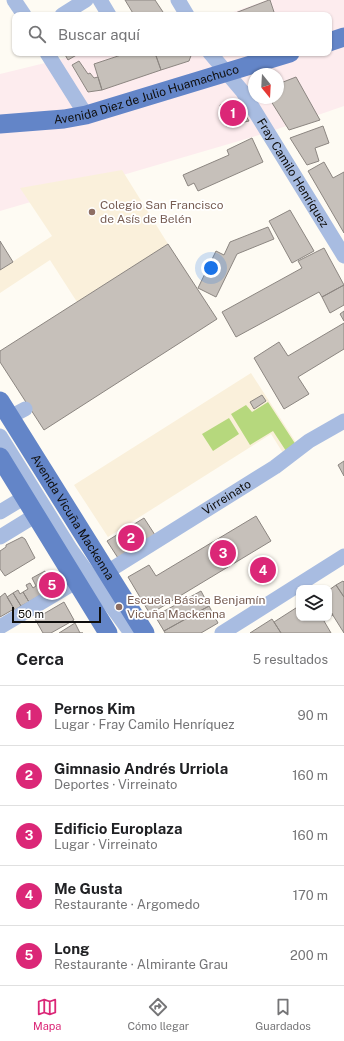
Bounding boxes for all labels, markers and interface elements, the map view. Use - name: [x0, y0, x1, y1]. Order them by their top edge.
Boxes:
- search box: [12, 12, 332, 56]
- icon: search: [26, 23, 48, 45]
- text: Buscar aquí: [58, 26, 140, 43]
- street label: Avenida Diez de Julio Huamachuco: [53, 62, 241, 127]
- north arrow: [248, 68, 284, 104]
- pin: 1: [220, 98, 246, 128]
- street label: Fray Camilo Henríquez: [254, 116, 332, 230]
- place label: Colegio San Francisco de Asís de Belén: [100, 198, 224, 226]
- marker: Colegio San Francisco de Asís de Belén: [87, 207, 97, 217]
- your location: [201, 258, 221, 278]
- street label: Avenida Vicuña Mackenna: [28, 452, 117, 583]
- street label: Virreinato: [200, 477, 254, 518]
- pin: 2: [118, 523, 144, 553]
- pin: 3: [210, 538, 236, 568]
- pin: 4: [250, 555, 276, 585]
- pin: 5: [39, 570, 65, 600]
- map controls: [296, 585, 332, 621]
- button: layers: [296, 585, 332, 621]
- place label: Escuela Básica Benjamín Vicuña Mackenna: [127, 593, 265, 621]
- marker: Escuela Básica Benjamín Vicuña Mackenna: [114, 602, 124, 612]
- scale bar: [12, 605, 101, 624]
- text: 50 m: [18, 608, 44, 620]
- text: Cerca: [16, 649, 64, 669]
- text: 5 resultados: [253, 652, 328, 667]
- text: Pernos Kim: [54, 700, 135, 717]
- text: 1: [26, 708, 32, 723]
- text: 90 m: [298, 708, 328, 723]
- text: Lugar · Fray Camilo Henríquez: [54, 717, 234, 732]
- text: Gimnasio Andrés Urriola: [54, 760, 228, 777]
- text: 2: [25, 768, 33, 783]
- text: 160 m: [292, 768, 328, 783]
- text: Deportes · Virreinato: [54, 777, 177, 792]
- text: Edificio Europlaza: [54, 820, 182, 837]
- text: 3: [25, 828, 33, 843]
- text: 160 m: [292, 828, 328, 843]
- text: Lugar · Virreinato: [54, 837, 158, 852]
- text: Me Gusta: [54, 880, 122, 897]
- text: 4: [25, 888, 33, 903]
- text: 170 m: [293, 888, 328, 903]
- text: Restaurante · Argomedo: [54, 897, 200, 912]
- text: Long: [54, 940, 89, 957]
- text: 5: [25, 948, 33, 963]
- text: 200 m: [290, 948, 328, 963]
- text: Restaurante · Almirante Grau: [54, 957, 228, 972]
- tab: Mapa: [33, 996, 61, 1032]
- tab: Cómo llegar: [128, 996, 189, 1032]
- tab: Guardados: [255, 996, 311, 1032]

